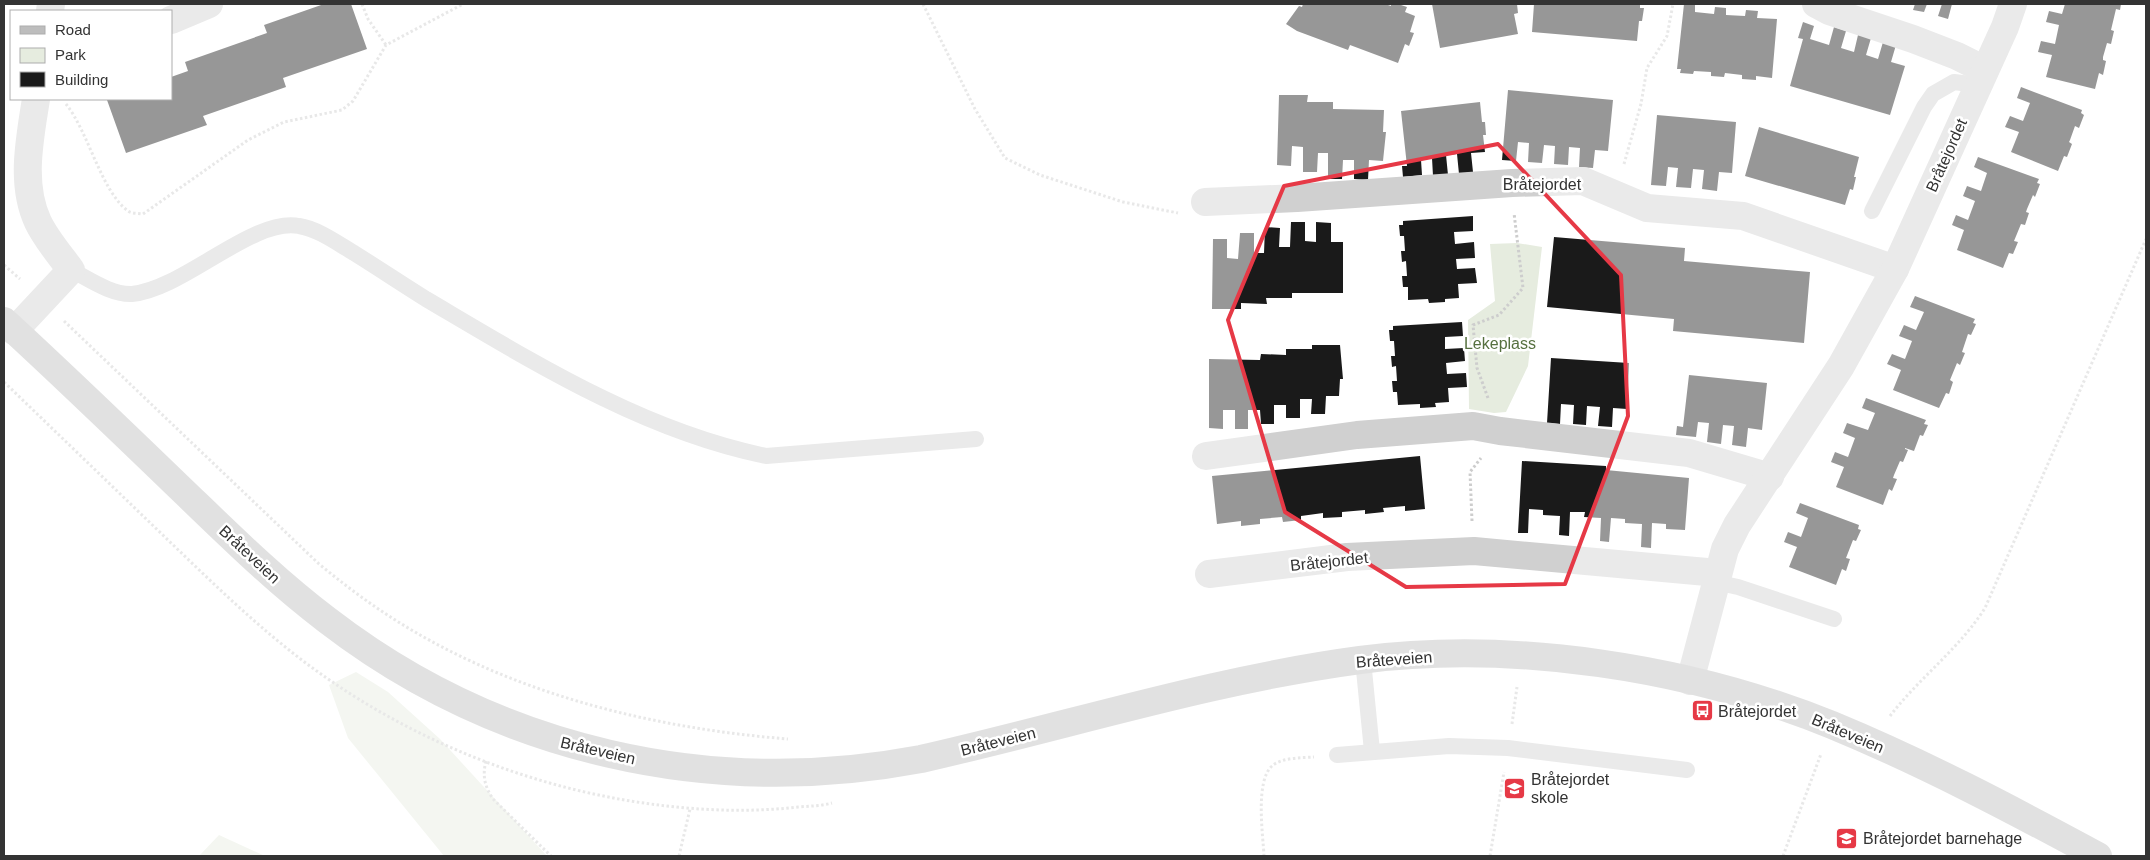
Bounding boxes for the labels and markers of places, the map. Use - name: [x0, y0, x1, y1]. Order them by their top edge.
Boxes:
- bus stop icon: Bråtejordet: [1690, 699, 1714, 723]
- place label: Bråtejordet: [1718, 703, 1797, 720]
- place label: Bråtejordet skole: [1531, 771, 1610, 806]
- school or university icon: Bråtejordet skole: [1503, 776, 1527, 800]
- school or university icon: Bråtejordet barnehage: [1835, 826, 1859, 850]
- place label: Bråtejordet barnehage: [1863, 830, 2022, 847]

